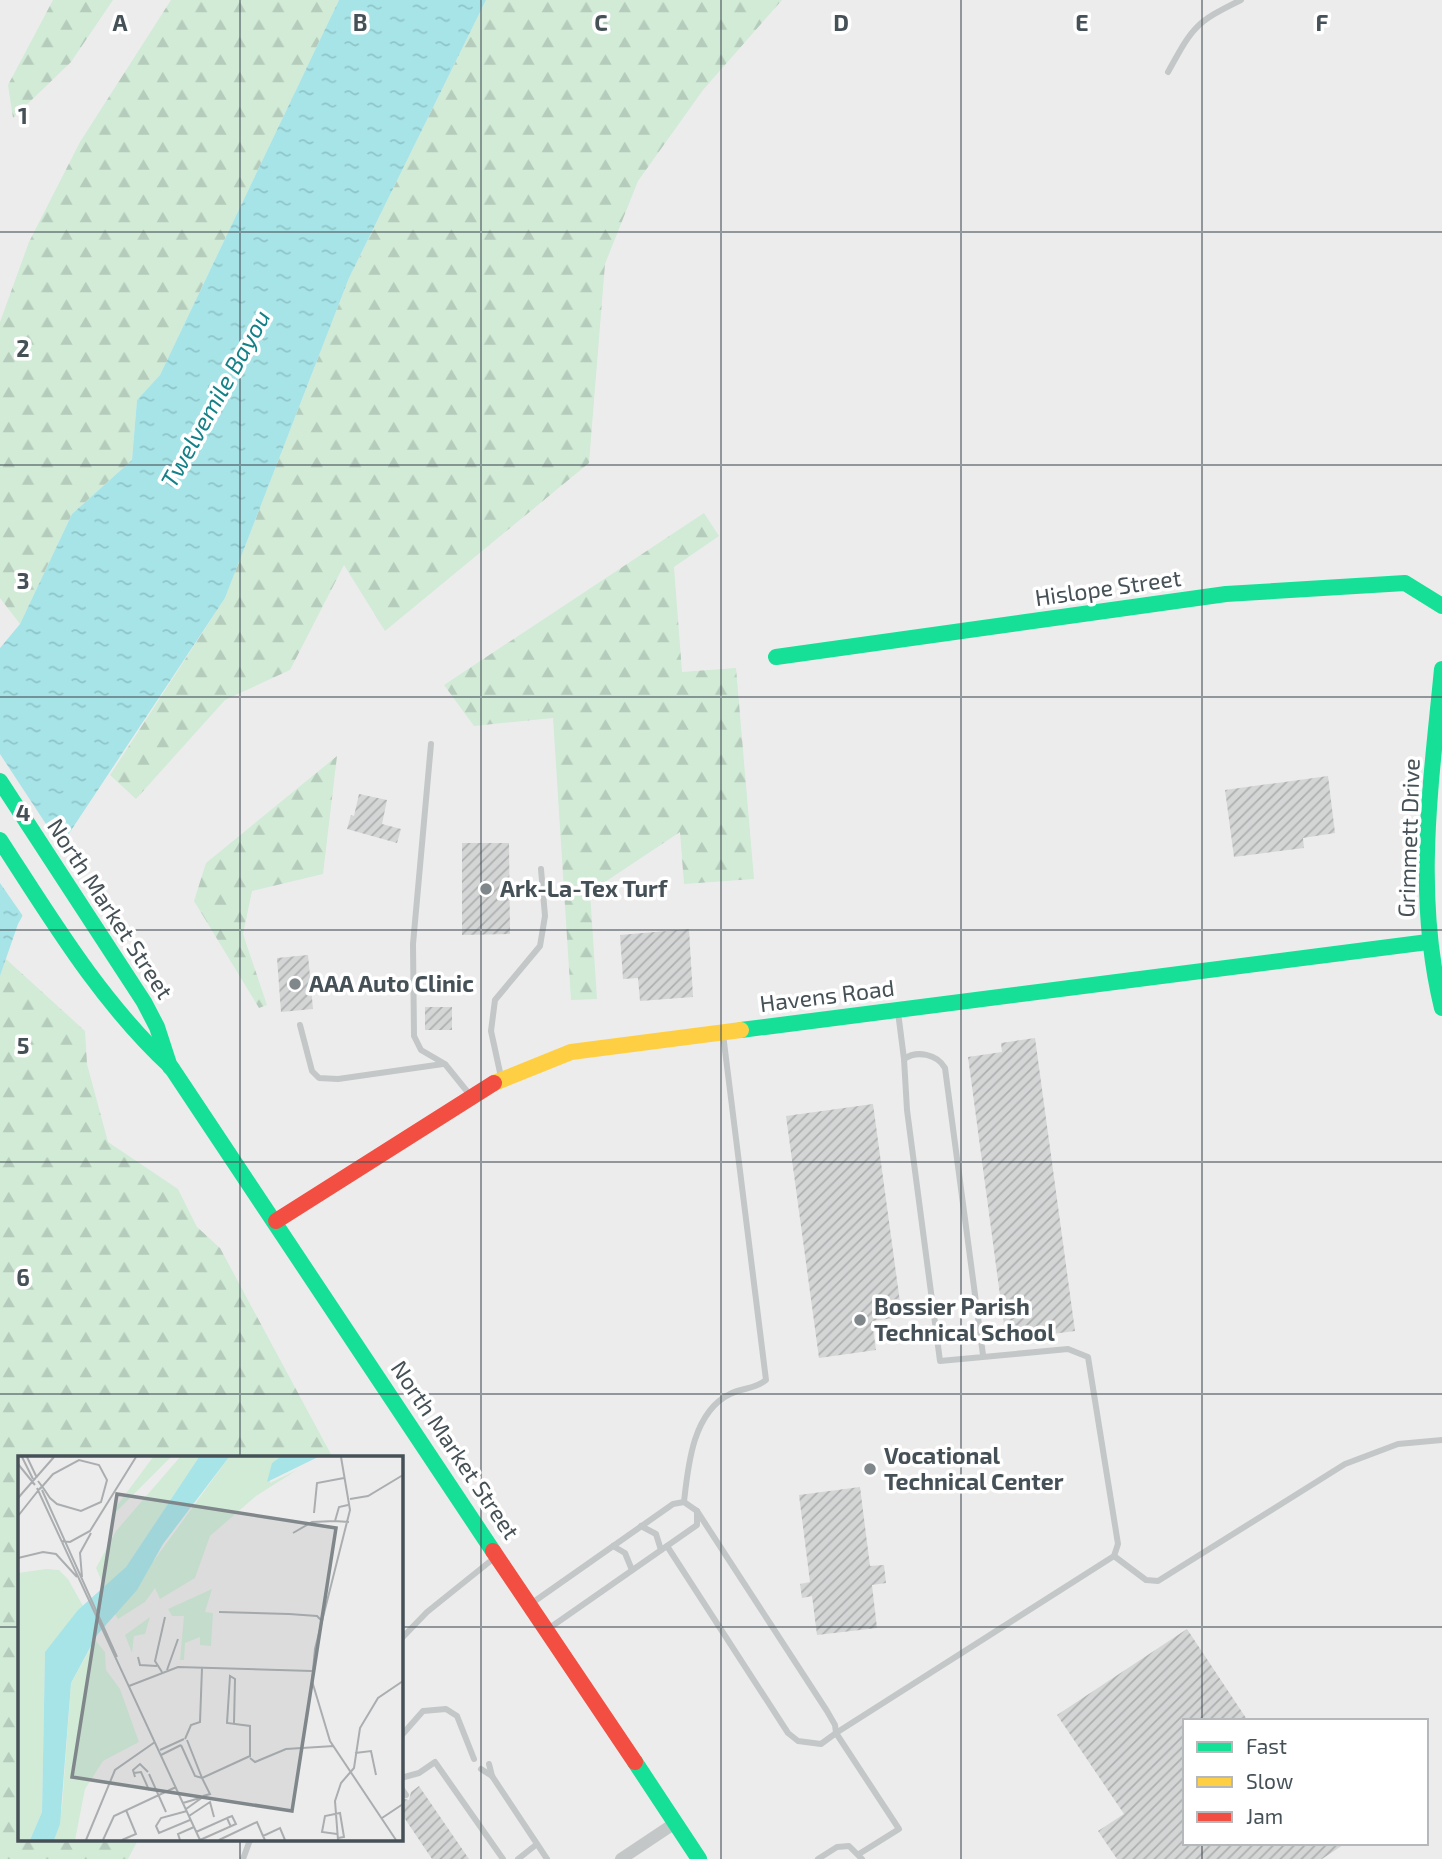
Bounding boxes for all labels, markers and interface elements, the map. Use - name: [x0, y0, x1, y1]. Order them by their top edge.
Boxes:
- text: A: [112, 8, 128, 36]
- text: B: [353, 8, 367, 36]
- text: C: [594, 8, 608, 36]
- text: D: [833, 8, 849, 36]
- text: E: [1075, 8, 1089, 36]
- text: F: [1316, 8, 1329, 36]
- text: 1: [18, 101, 28, 129]
- water label: Twelvemile Bayou: [154, 304, 276, 492]
- text: 2: [16, 334, 30, 362]
- street label: Hislope Street: [1033, 563, 1183, 611]
- text: 3: [16, 566, 30, 594]
- street label: Grimmett Drive: [1391, 758, 1425, 918]
- text: 4: [16, 798, 30, 826]
- street label: North Market Street: [42, 813, 180, 1004]
- place label: Ark-La-Tex Turf: [500, 874, 668, 902]
- marker: Ark-La-Tex Turf: [478, 881, 494, 897]
- place label: AAA Auto Clinic: [309, 969, 474, 997]
- street label: Havens Road: [758, 973, 896, 1017]
- marker: AAA Auto Clinic: [287, 976, 303, 992]
- text: 5: [17, 1031, 29, 1059]
- text: 6: [16, 1263, 30, 1291]
- place label: Bossier Parish Technical School: [874, 1292, 1055, 1346]
- marker: Bossier Parish Technical School: [852, 1312, 868, 1328]
- street label: North Market Street: [386, 1355, 526, 1544]
- place label: Vocational Technical Center: [884, 1441, 1064, 1495]
- inset map: [18, 1456, 402, 1842]
- marker: Vocational Technical Center: [862, 1461, 878, 1477]
- legend: [1183, 1719, 1428, 1845]
- text: Fast: [1246, 1733, 1287, 1758]
- text: Slow: [1246, 1768, 1293, 1793]
- text: Jam: [1246, 1803, 1283, 1828]

